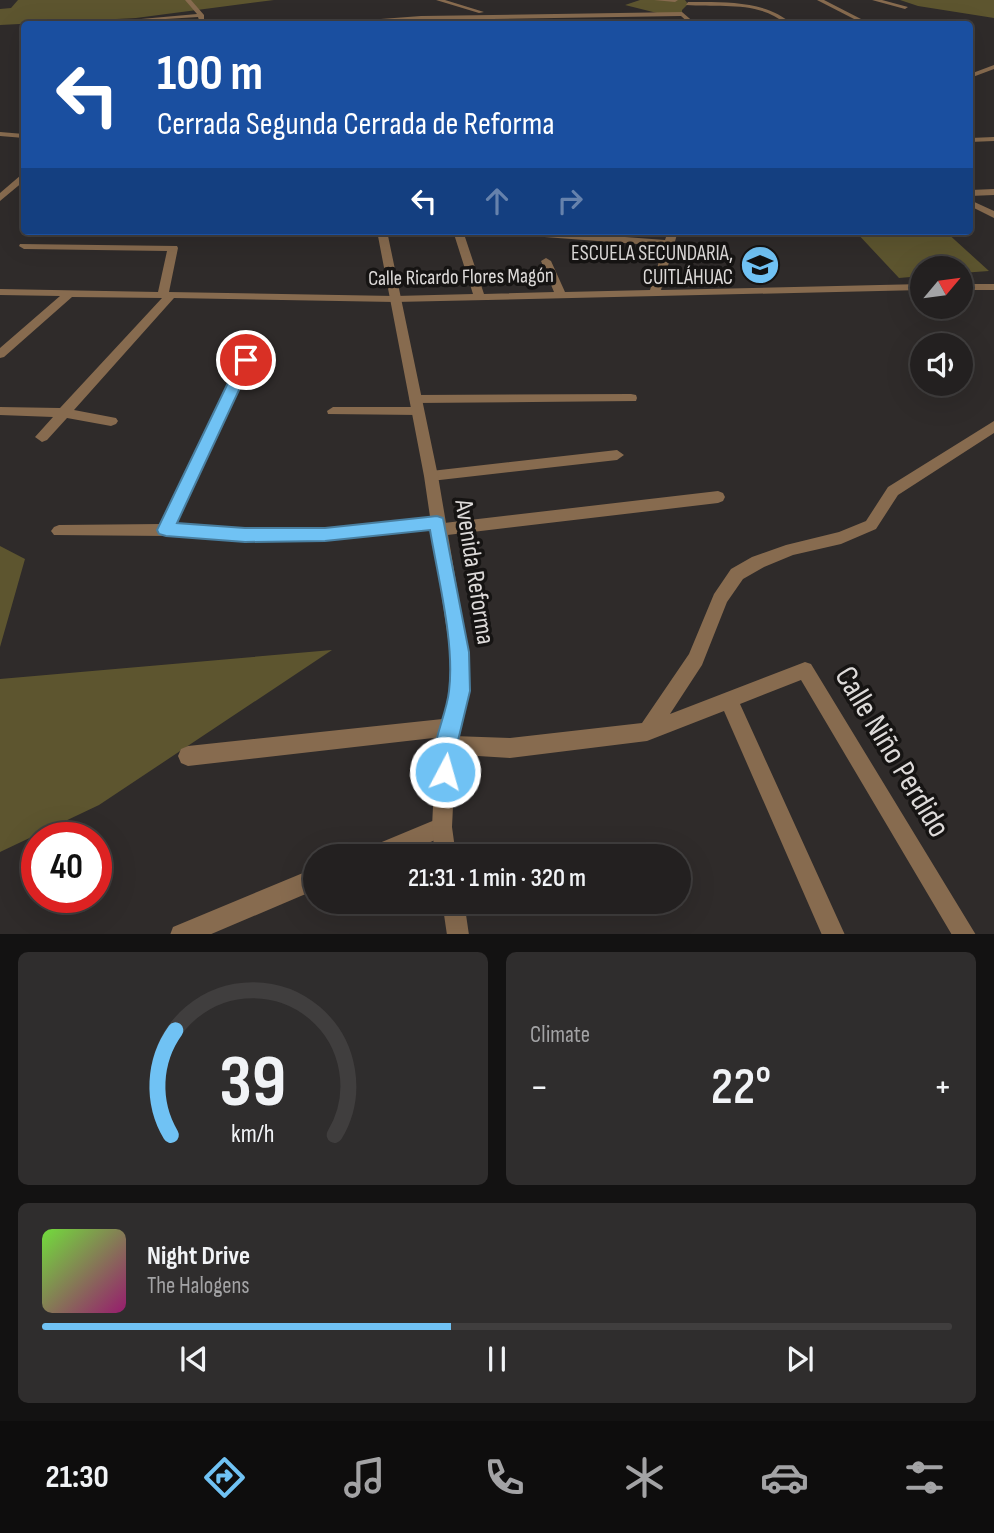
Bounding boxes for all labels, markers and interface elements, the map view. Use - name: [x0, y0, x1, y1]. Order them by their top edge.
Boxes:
- text: 100 m: [157, 45, 263, 104]
- icon: left: [42, 49, 133, 140]
- text: Cerrada Segunda Cerrada de Reforma: [157, 105, 555, 144]
- icon: left: [405, 182, 443, 220]
- icon: ahead: [478, 182, 516, 220]
- icon: right: [551, 182, 589, 220]
- place label: ESCUELA SECUNDARIA, CUITLÁHUAC: [571, 241, 733, 290]
- school or university icon: ESCUELA SECUNDARIA, CUITLÁHUAC: [739, 244, 781, 286]
- north arrow: [910, 256, 973, 318]
- map controls: [910, 256, 973, 396]
- street label: Calle Ricardo Flores Magón: [368, 263, 554, 291]
- pin: [216, 330, 276, 390]
- button: sound: [910, 333, 973, 396]
- icon: arrive: [227, 341, 265, 379]
- street label: Avenida Reforma: [447, 496, 501, 647]
- street label: Calle Niño Perdido: [826, 659, 958, 845]
- position arrow: [408, 735, 482, 809]
- speed limit sign: 40: [21, 822, 112, 913]
- text: 21:31 · 1 min · 320 m: [408, 863, 586, 894]
- text: Climate: [530, 1021, 590, 1049]
- text: 39: [219, 1039, 287, 1127]
- text: 22°: [711, 1056, 771, 1119]
- text: −: [530, 1065, 549, 1110]
- text: +: [933, 1065, 952, 1110]
- text: km/h: [231, 1118, 275, 1149]
- text: Night Drive: [147, 1241, 250, 1272]
- text: The Halogens: [147, 1272, 250, 1300]
- icon: previous: [175, 1340, 213, 1378]
- icon: pause: [478, 1340, 516, 1378]
- icon: next: [781, 1340, 819, 1378]
- icon: directions: [200, 1453, 249, 1502]
- icon: music: [340, 1453, 389, 1502]
- icon: phone: [480, 1453, 529, 1502]
- icon: climate: [620, 1453, 669, 1502]
- icon: car: [760, 1453, 809, 1502]
- icon: filters: [900, 1453, 949, 1502]
- text: 21:30: [45, 1458, 109, 1497]

